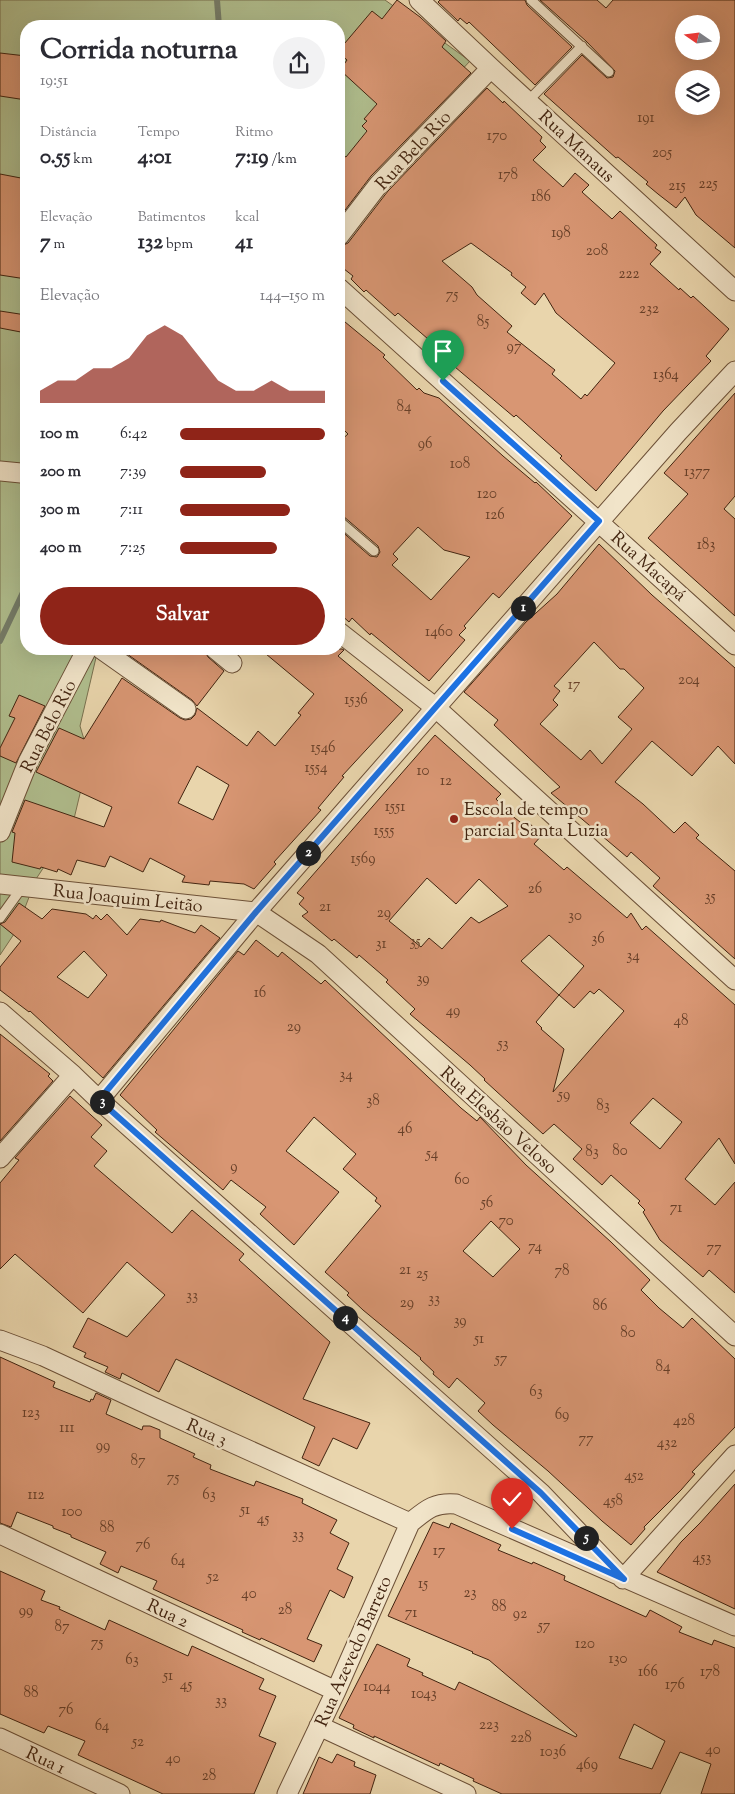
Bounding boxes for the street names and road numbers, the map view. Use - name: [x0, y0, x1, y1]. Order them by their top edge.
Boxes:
- street label: Rua Manaus: [532, 105, 620, 190]
- street label: Rua Belo Rio: [371, 106, 458, 197]
- street label: Rua Macapá: [604, 526, 691, 609]
- street label: Rua Belo Rio: [15, 676, 84, 778]
- street label: Rua Joaquim Leitão: [52, 879, 204, 921]
- street label: Rua Elesbão Veloso: [433, 1062, 562, 1181]
- street label: Rua 3: [182, 1413, 231, 1454]
- street label: Rua Azevedo Barreto: [310, 1572, 400, 1731]
- street label: Rua 2: [142, 1594, 193, 1636]
- street label: Rua 1: [21, 1741, 69, 1782]

